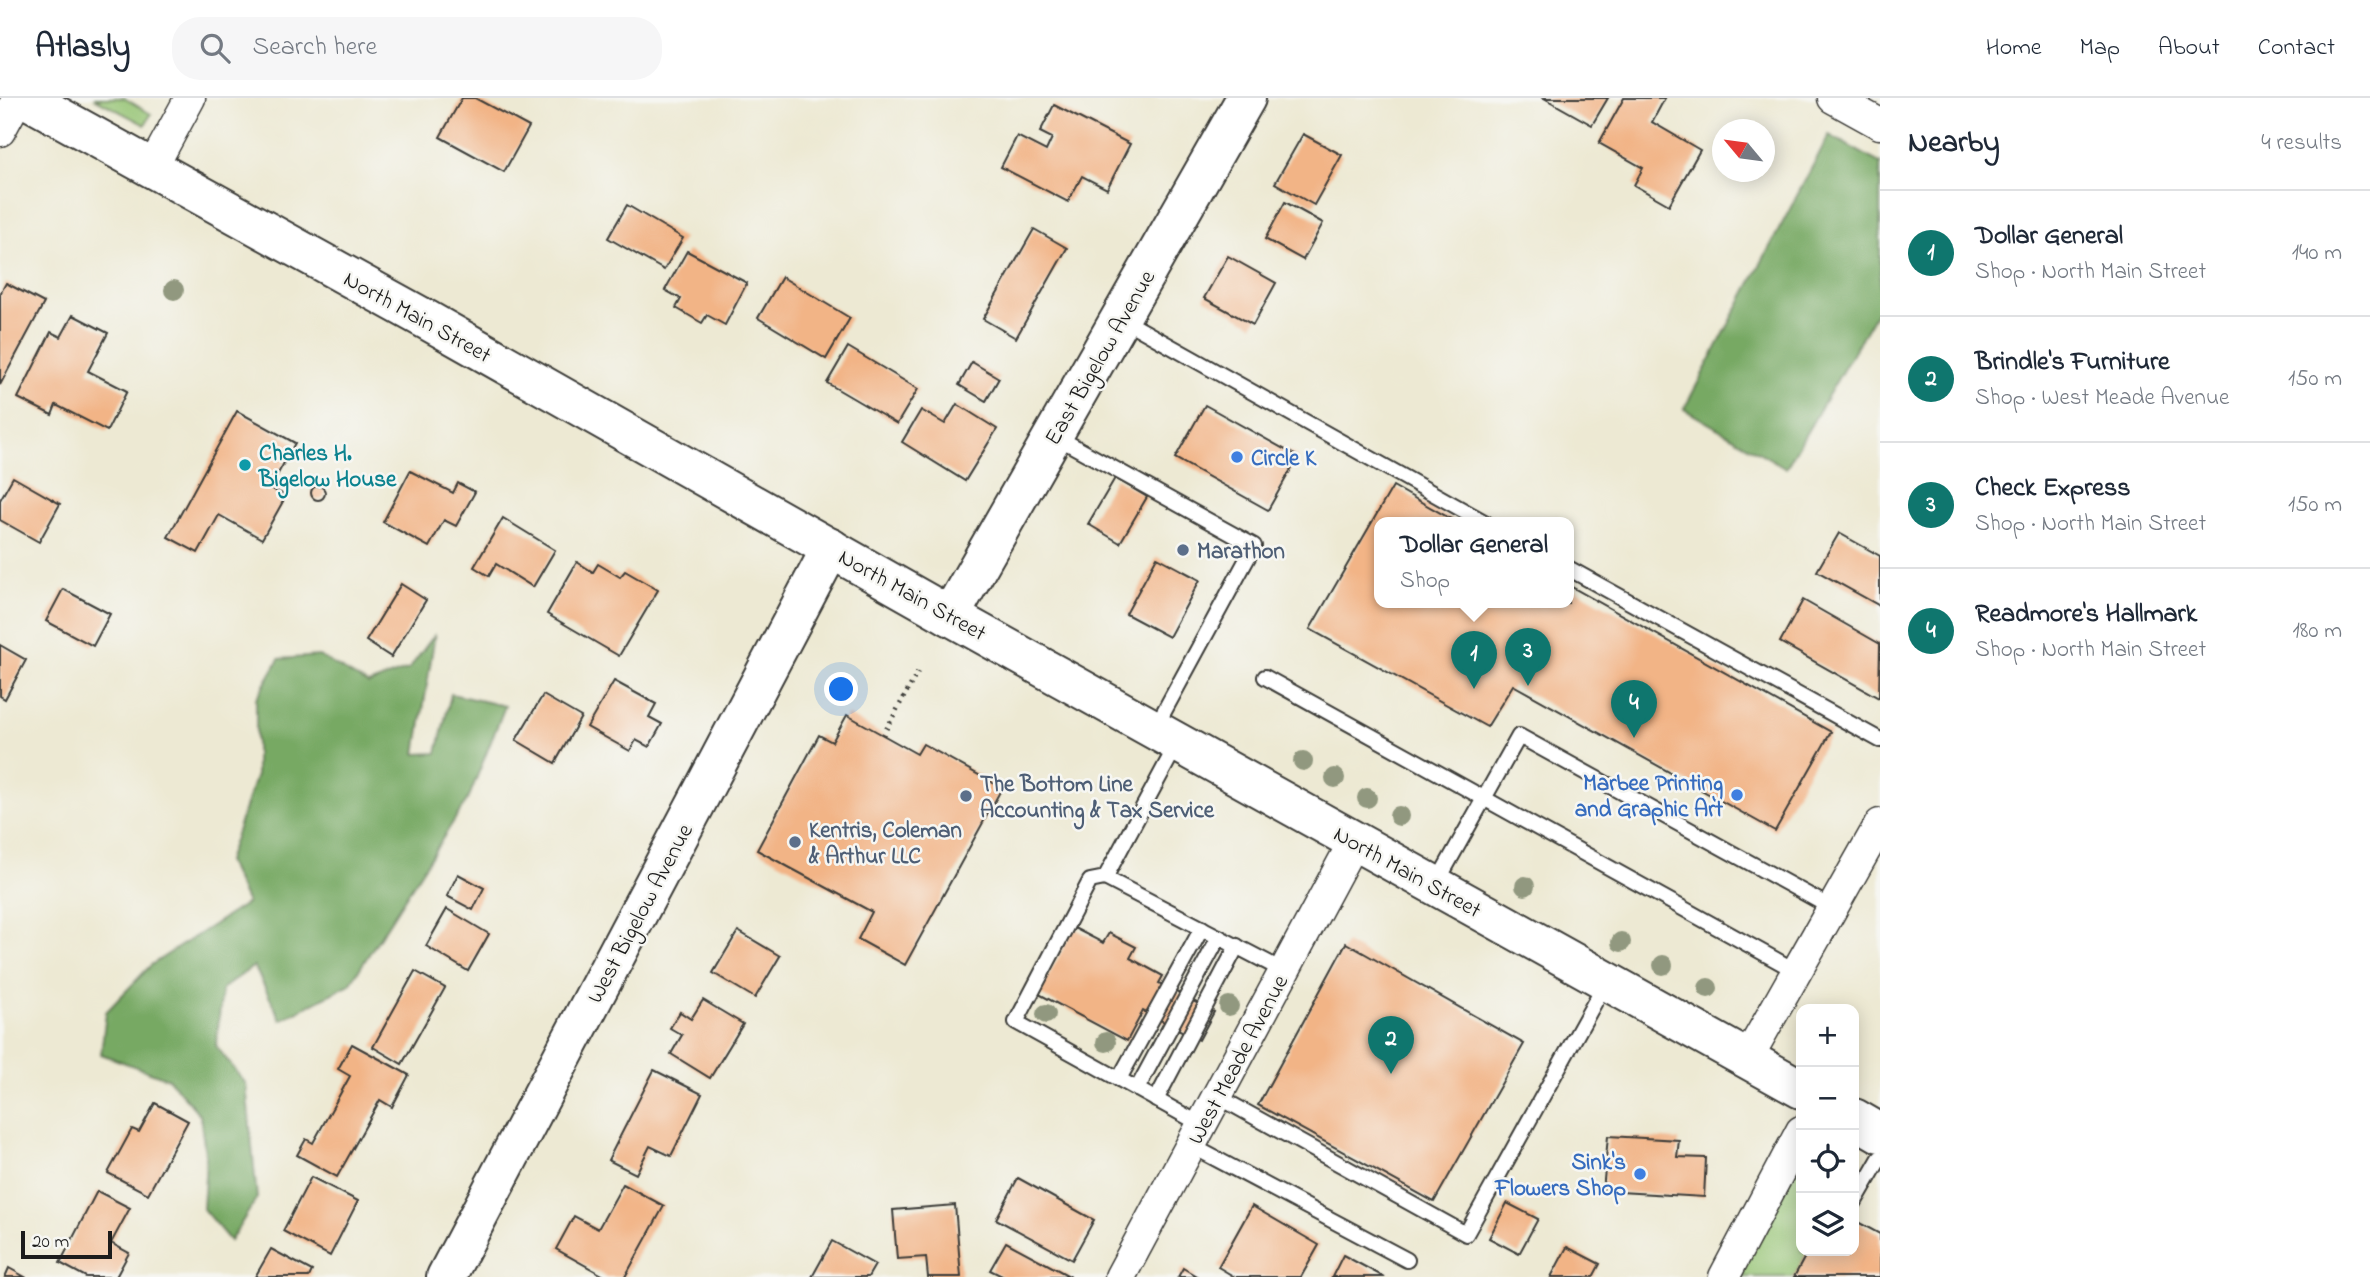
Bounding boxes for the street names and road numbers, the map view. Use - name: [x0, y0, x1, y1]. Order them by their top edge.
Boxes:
- street label: North Main Street: [337, 264, 497, 373]
- street label: East Bigelow Avenue: [1038, 264, 1166, 452]
- street label: North Main Street: [832, 542, 992, 651]
- street label: West Bigelow Avenue: [580, 818, 704, 1010]
- street label: North Main Street: [1327, 819, 1487, 928]
- street label: West Meade Avenue: [1181, 969, 1298, 1151]

